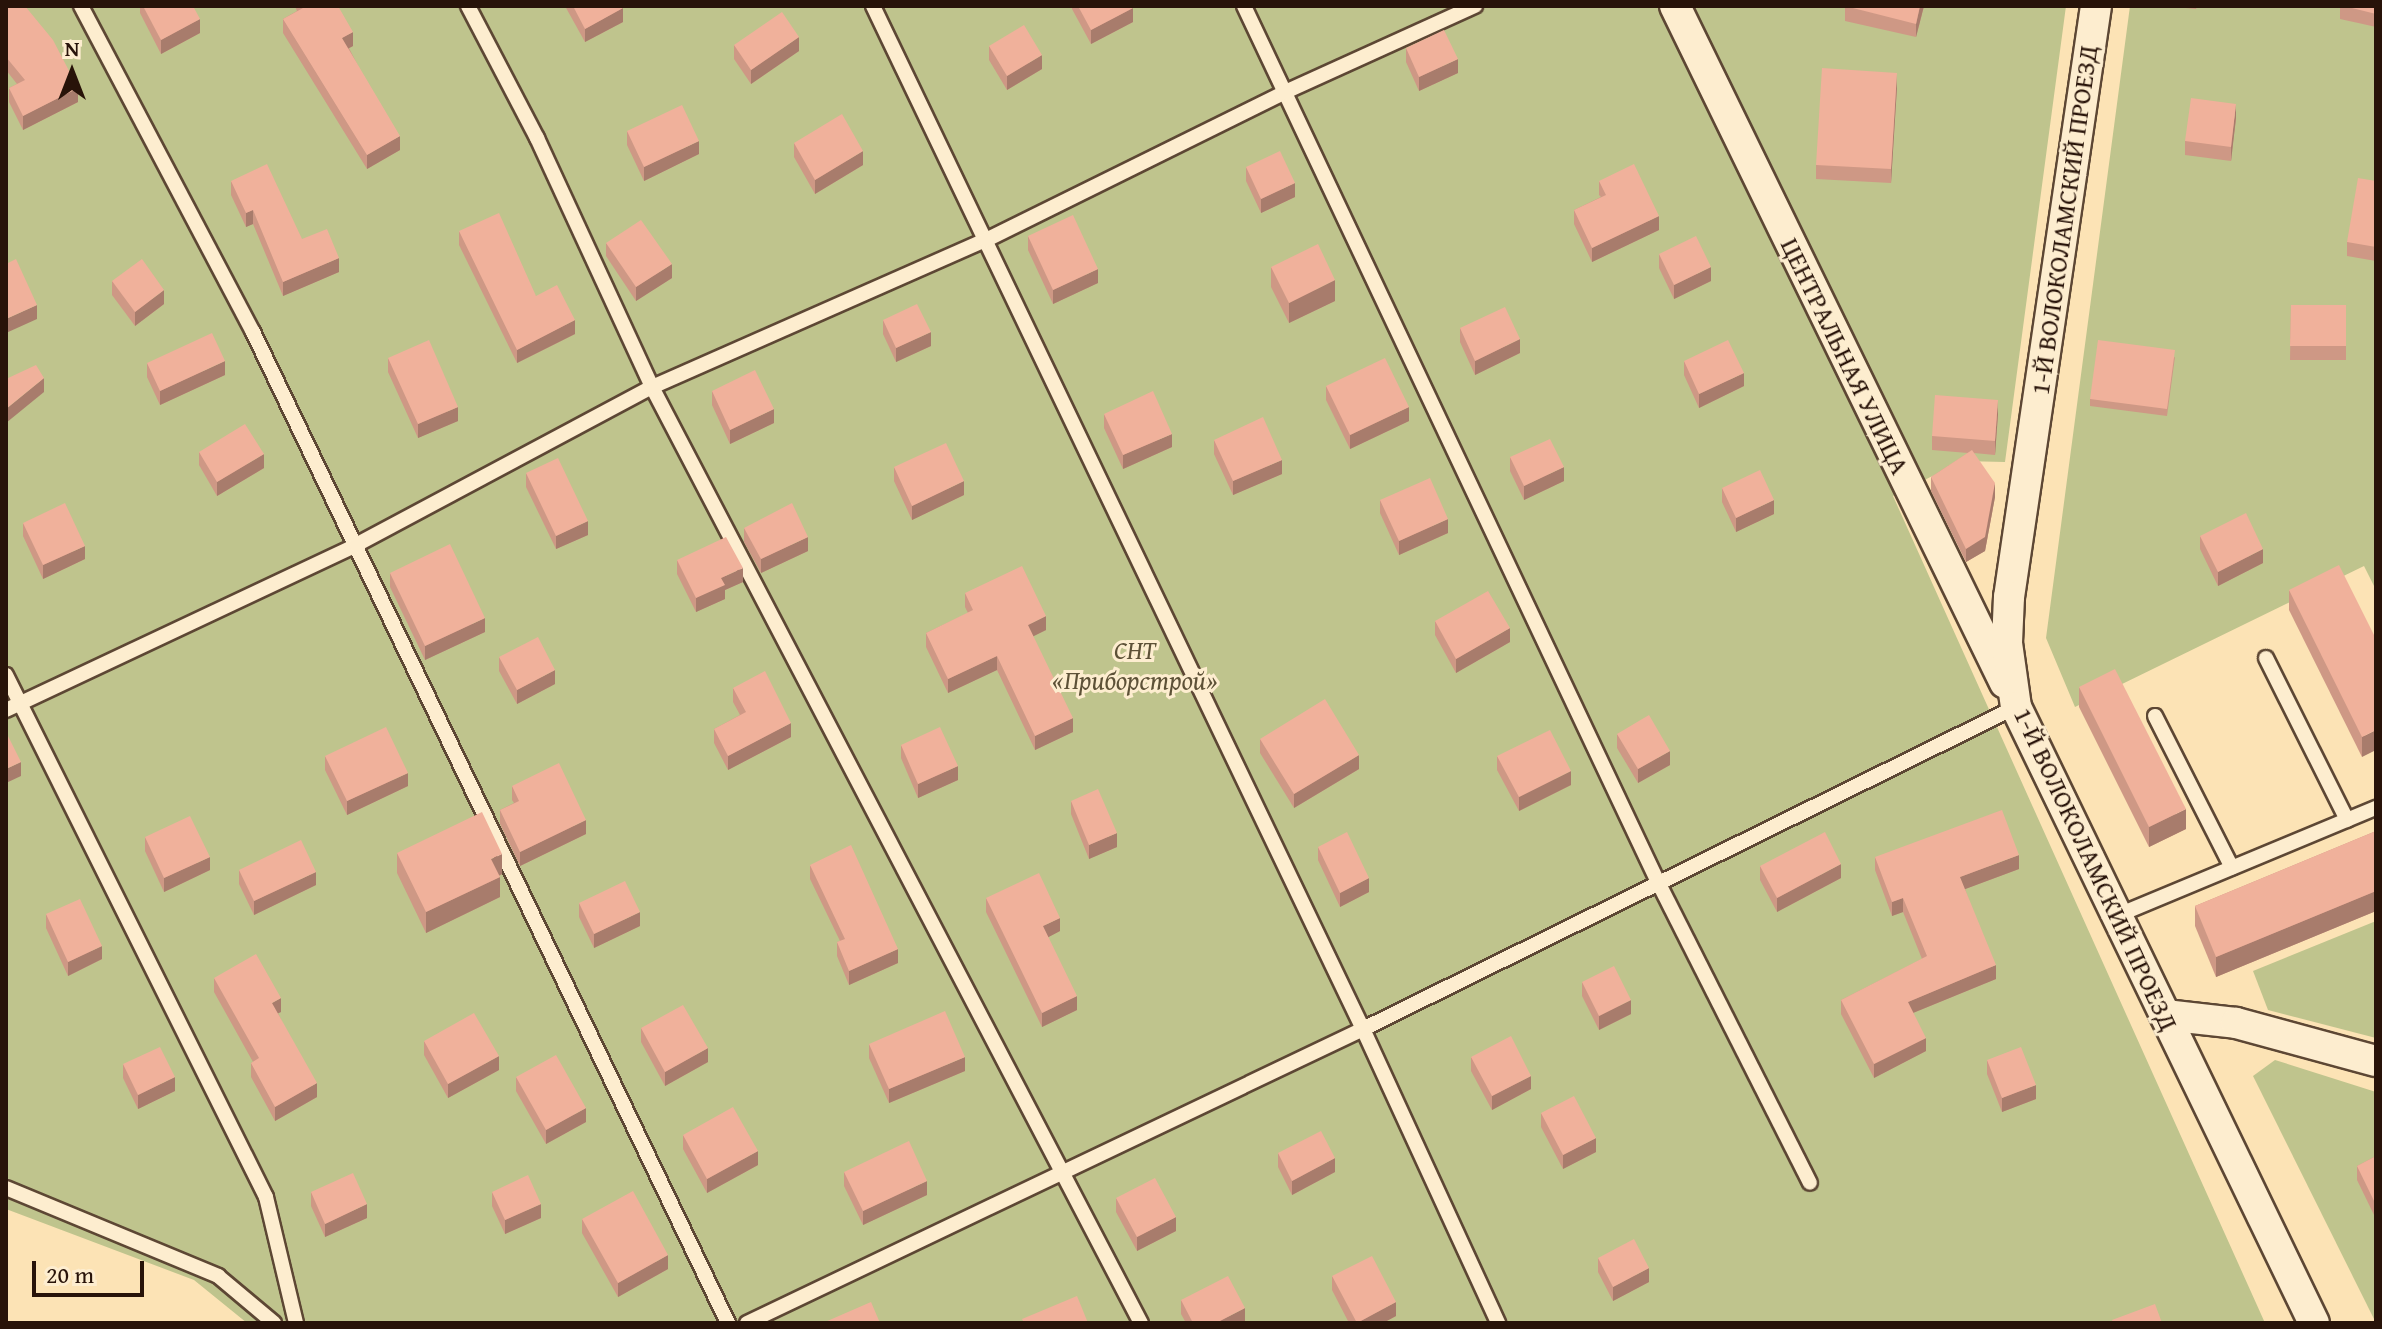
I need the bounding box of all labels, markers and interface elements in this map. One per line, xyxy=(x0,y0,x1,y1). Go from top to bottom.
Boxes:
north arrow xyxy=(32,32,112,112)
text: N xyxy=(65,32,79,64)
street label: 1-Й ВОЛОКОЛАМСКИЙ ПРОЕЗД xyxy=(2024,43,2104,397)
street label: ЦЕНТРАЛЬНАЯ УЛИЦА xyxy=(1774,233,1916,479)
park label: СНТ «Приборстрой» xyxy=(1052,634,1218,696)
street label: 1-Й ВОЛОКОЛАМСКИЙ ПРОЕЗД xyxy=(2007,703,2185,1035)
scale bar xyxy=(36,1245,148,1295)
text: 20 m xyxy=(46,1257,94,1292)

